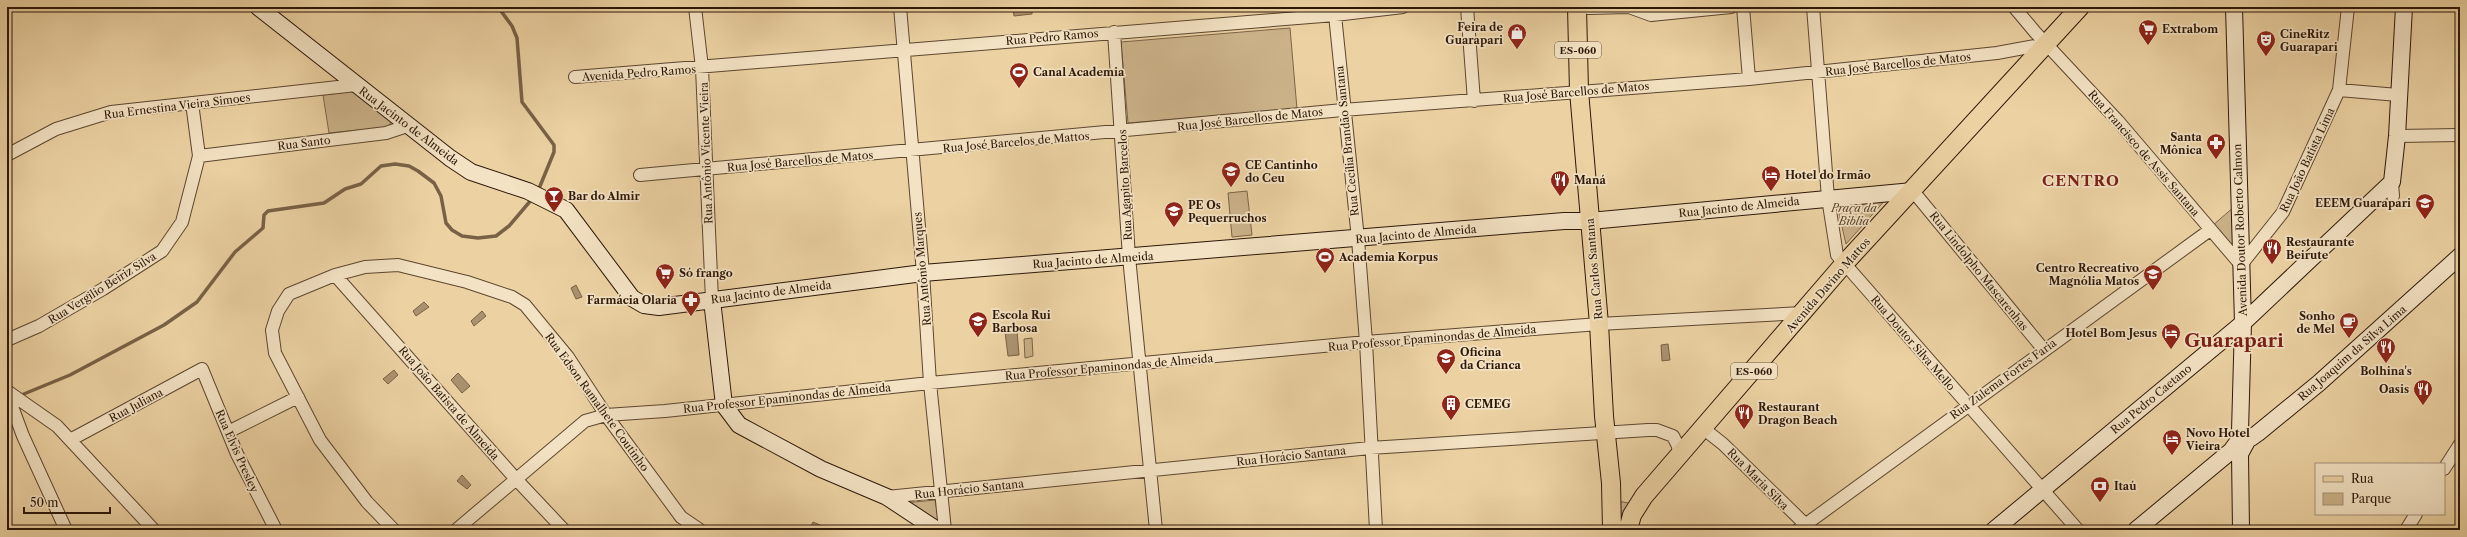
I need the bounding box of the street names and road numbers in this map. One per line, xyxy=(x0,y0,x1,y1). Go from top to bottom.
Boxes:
street label: Rua Pedro Ramos xyxy=(1005,26,1099,48)
road number: ES-060 xyxy=(1555,42,1601,58)
street label: Rua José Barcellos de Matos xyxy=(1824,49,1972,79)
street label: Avenida Pedro Ramos xyxy=(580,62,697,84)
street label: Rua Cecília Brandão Santana xyxy=(1332,65,1362,217)
street label: Rua José Barcellos de Matos xyxy=(1502,79,1650,105)
street label: Rua Antônio Vicente Vieira xyxy=(697,82,715,224)
street label: Rua Jacinto de Almeida xyxy=(356,84,462,168)
street label: Rua Francisco de Assis Santana xyxy=(2085,87,2203,219)
street label: Rua Ernestina Vieira Simoes xyxy=(103,90,251,122)
street label: Rua José Barcellos de Matos xyxy=(1176,104,1324,134)
street label: Rua João Batista Lima xyxy=(2277,105,2337,215)
street label: Rua José Barcelos de Mattos xyxy=(942,129,1090,155)
street label: Rua Agapito Barcelos xyxy=(1115,129,1135,241)
street label: Rua Santo xyxy=(277,133,332,153)
street label: Avenida Doutor Roberto Calmon xyxy=(2230,144,2250,317)
street label: Rua José Barcellos de Matos xyxy=(726,148,874,174)
street label: Rua Jacinto de Almeida xyxy=(1678,194,1800,220)
street label: Rua Lindolpho Mascarenhas xyxy=(1927,209,2031,334)
street label: Rua Antônio Marques xyxy=(910,211,934,327)
street label: Rua Carlos Santana xyxy=(1583,218,1605,320)
street label: Rua Jacinto de Almeida xyxy=(1355,222,1477,246)
street label: Avenida Davino Mattos xyxy=(1782,235,1873,336)
street label: Rua Vergilio Beiriz Silva xyxy=(46,249,159,327)
street label: Rua Jacinto de Almeida xyxy=(1032,249,1154,271)
street label: Rua Jacinto de Almeida xyxy=(710,278,832,306)
street label: Rua Doutor Silva Mello xyxy=(1868,293,1958,394)
street label: Rua Joaquim da Silva Lima xyxy=(2295,302,2409,404)
street label: Rua Professor Epaminondas de Almeida xyxy=(1327,322,1537,354)
street label: Rua Edson Ramalhete Coutinho xyxy=(542,330,652,474)
street label: Rua Zulema Fortes Faria xyxy=(1947,336,2059,422)
street label: Rua João Batista de Almeida xyxy=(396,343,502,463)
street label: Rua Professor Epaminondas de Almeida xyxy=(1004,351,1214,383)
street label: Rua Pedro Caetano xyxy=(2108,361,2194,437)
road number: ES-060 xyxy=(1731,363,1777,379)
street label: Rua Professor Epaminondas de Almeida xyxy=(682,380,892,416)
street label: Rua Juliana xyxy=(107,385,166,425)
street label: Rua Elvis Presley xyxy=(212,407,262,495)
street label: Rua Horácio Santana xyxy=(1236,443,1347,469)
street label: Rua Maria Silva xyxy=(1724,445,1792,513)
street label: Rua Horácio Santana xyxy=(914,476,1025,502)

